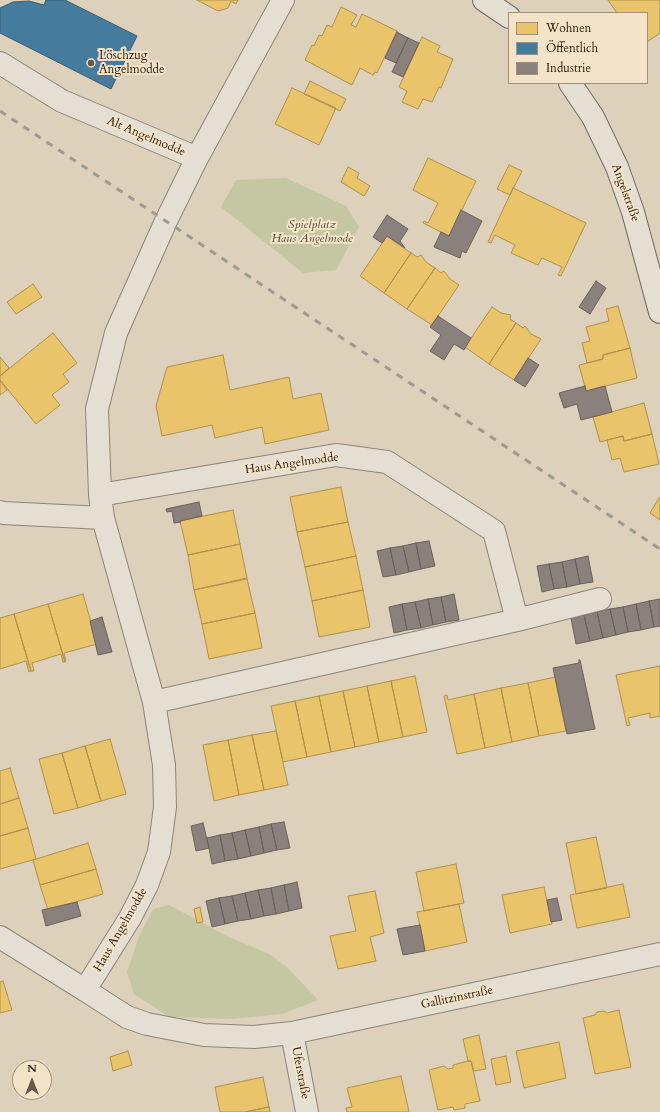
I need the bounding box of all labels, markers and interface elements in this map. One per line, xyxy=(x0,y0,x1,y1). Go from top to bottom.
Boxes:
legend xyxy=(508,12,648,84)
text: Wohnen xyxy=(546,20,591,36)
text: Öffentlich xyxy=(546,40,598,56)
place label: Löschzug Angelmodde xyxy=(99,49,164,77)
marker: Löschzug Angelmodde xyxy=(86,58,96,68)
text: Industrie xyxy=(546,60,591,76)
street label: Alt Angelmodde xyxy=(105,114,187,160)
street label: Angelstraße xyxy=(608,162,642,224)
park label: Spielplatz Haus Angelmode xyxy=(271,218,353,246)
street label: Haus Angelmodde xyxy=(244,450,340,478)
street label: Haus Angelmodde xyxy=(91,885,151,975)
street label: Gallitzinstraße xyxy=(420,983,494,1013)
street label: Uferstraße xyxy=(288,1045,312,1101)
north arrow xyxy=(12,1060,52,1100)
text: N xyxy=(27,1061,37,1076)

